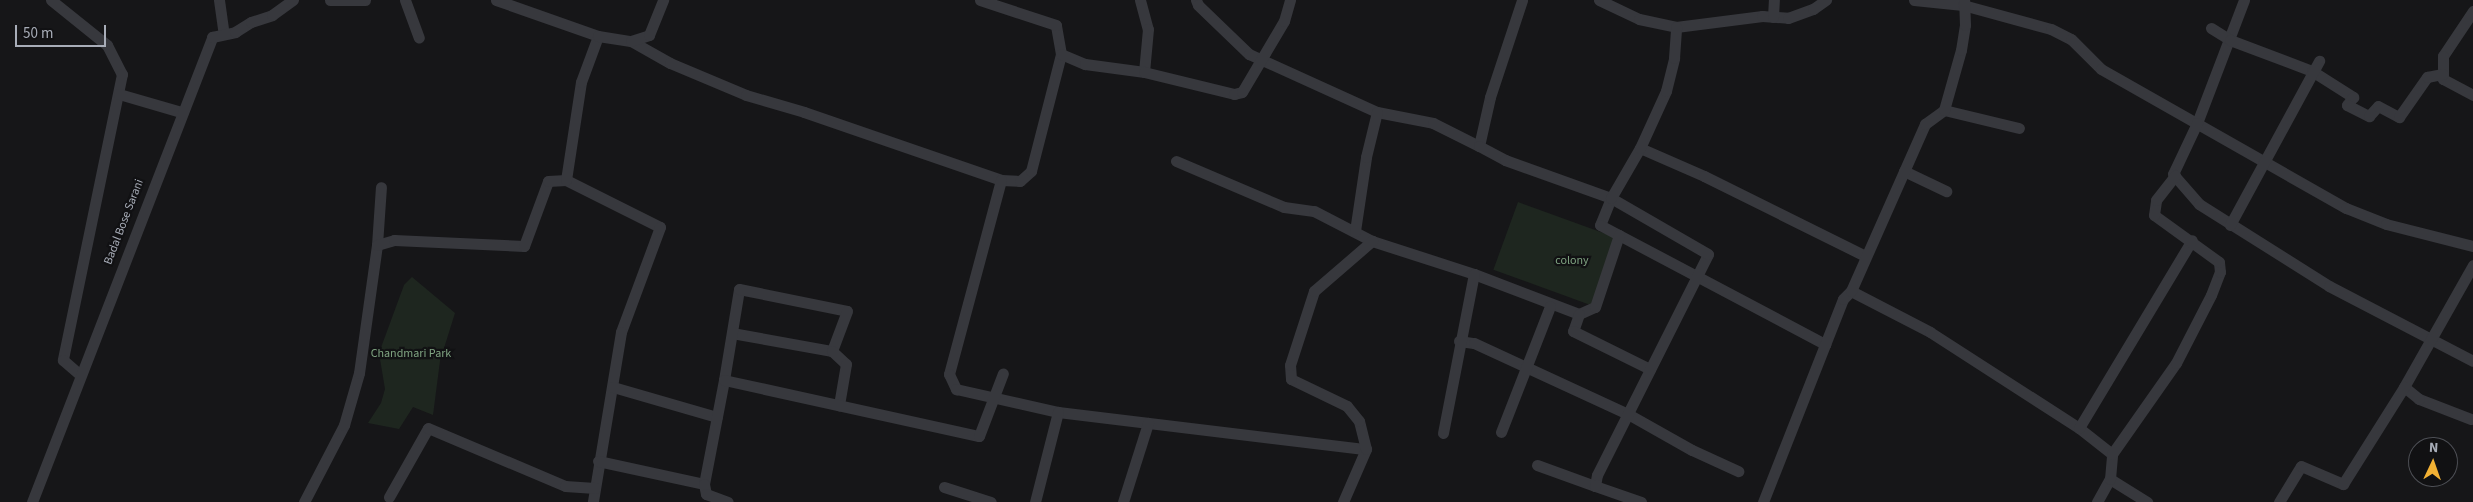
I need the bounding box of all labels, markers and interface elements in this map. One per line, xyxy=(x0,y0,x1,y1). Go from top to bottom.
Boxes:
scale bar xyxy=(18,15,109,47)
text: 50 m xyxy=(23,23,53,44)
street label: Badal Bose Sarani xyxy=(101,177,147,267)
park label: colony xyxy=(1555,254,1589,268)
park label: Chandmari Park xyxy=(371,347,451,361)
north arrow xyxy=(2408,437,2458,487)
text: N xyxy=(2429,438,2439,458)

